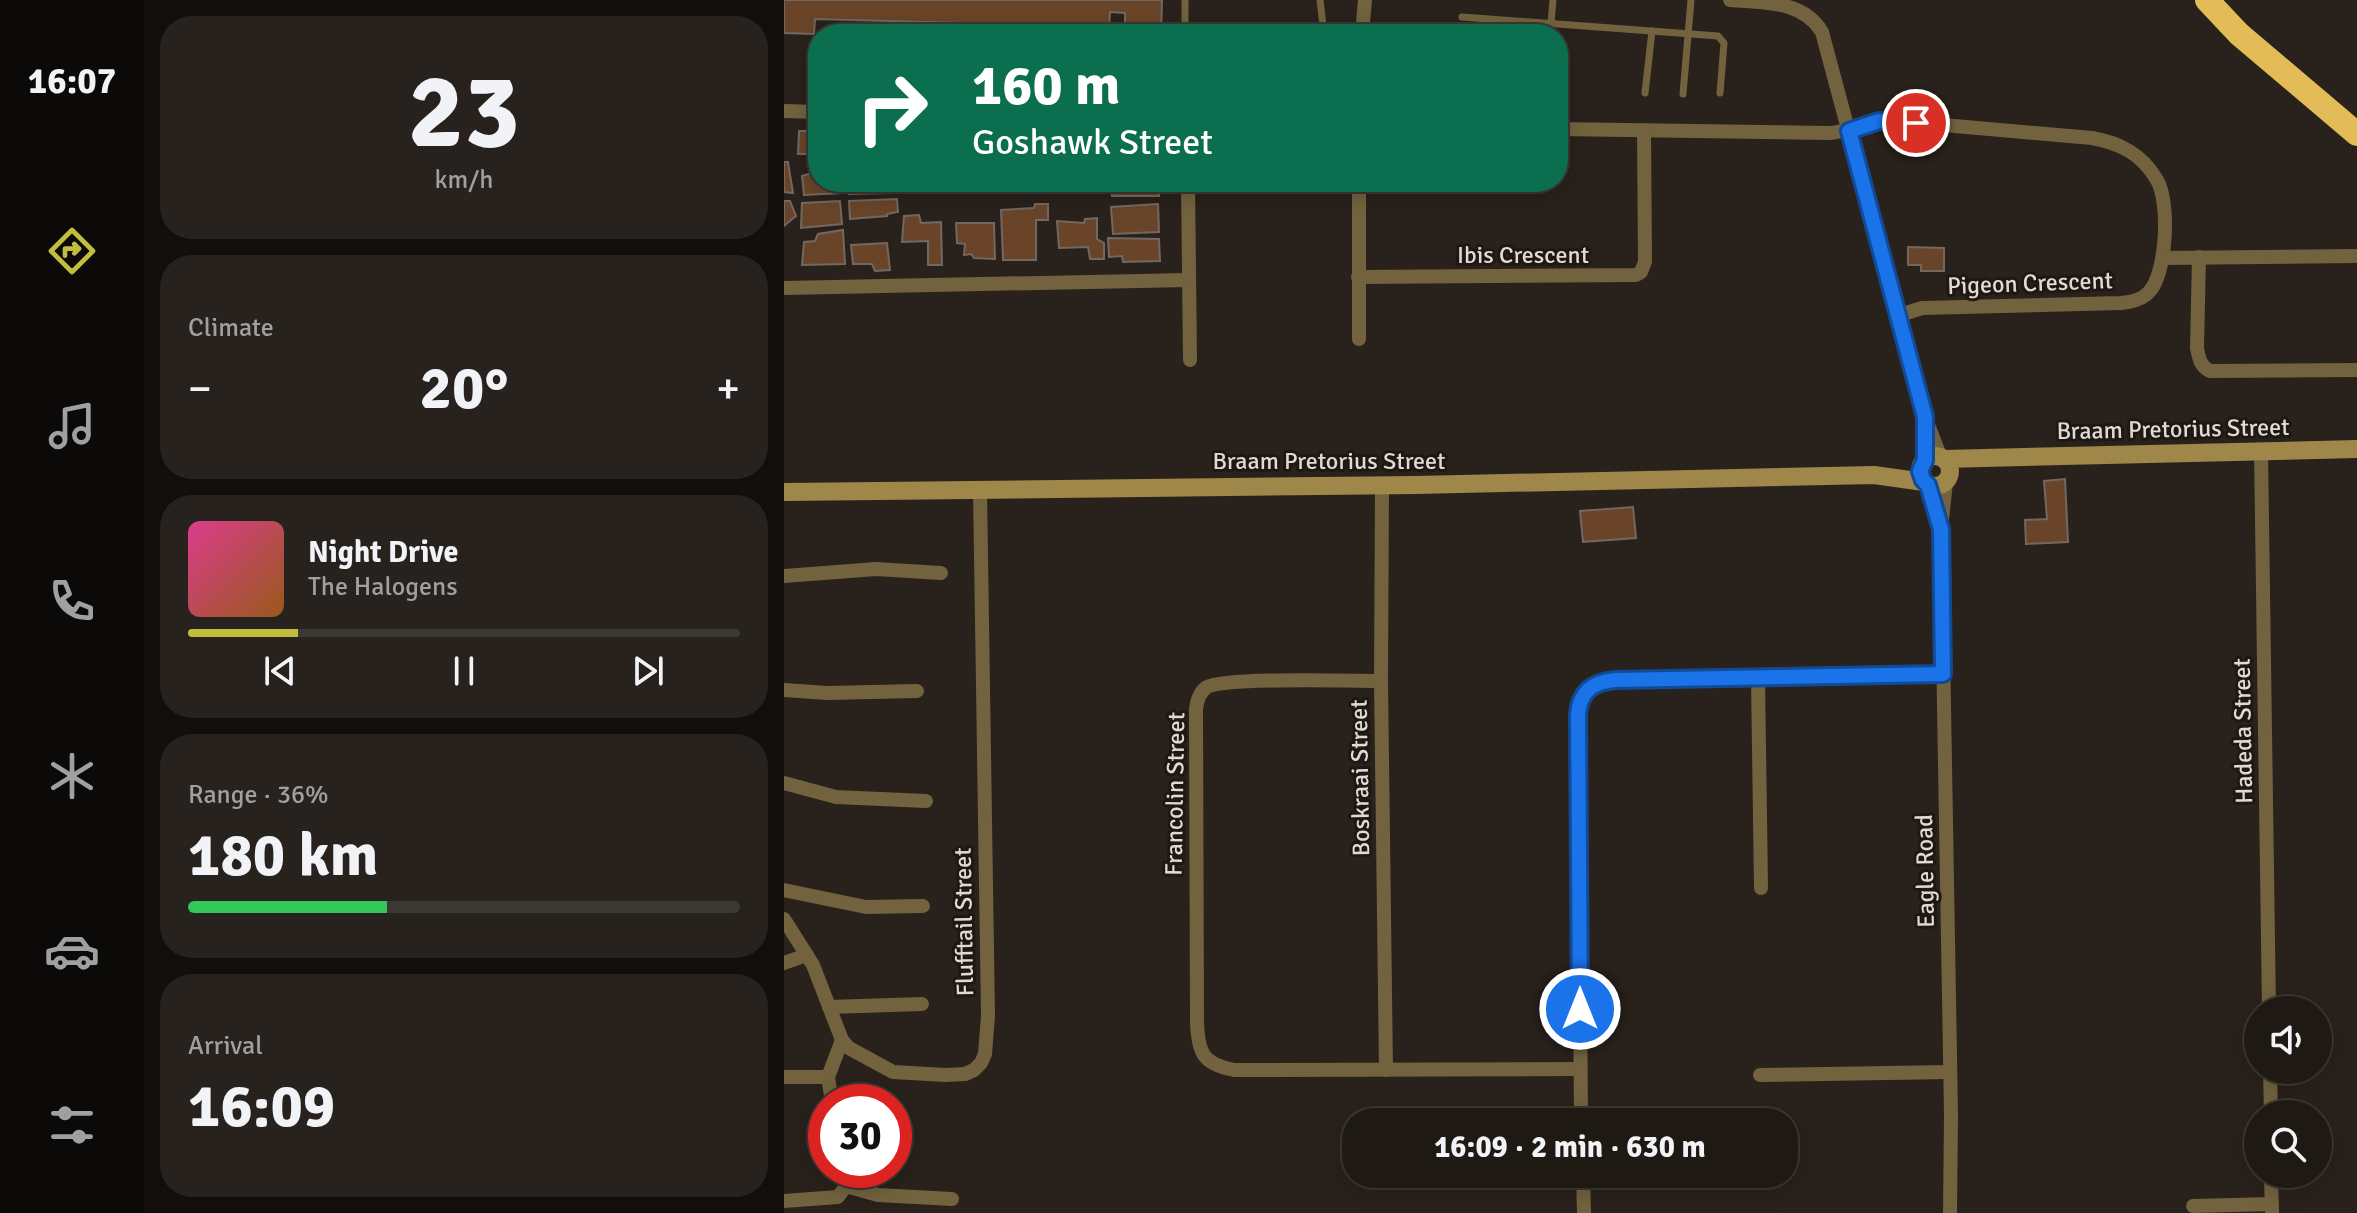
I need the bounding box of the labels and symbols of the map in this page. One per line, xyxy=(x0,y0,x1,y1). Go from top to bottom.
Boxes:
pin xyxy=(1882,89,1950,157)
street label: Ibis Crescent xyxy=(1457,240,1589,270)
street label: Pigeon Crescent xyxy=(1947,265,2113,301)
street label: Braam Pretorius Street xyxy=(2056,412,2290,446)
street label: Braam Pretorius Street xyxy=(1212,446,1446,476)
street label: Hadeda Street xyxy=(2227,658,2259,804)
street label: Boskraai Street xyxy=(1344,699,1376,857)
street label: Francolin Street xyxy=(1159,712,1191,876)
street label: Eagle Road xyxy=(1909,814,1941,928)
street label: Flufftail Street xyxy=(948,847,980,997)
position arrow xyxy=(1538,967,1622,1051)
speed limit sign: 30 xyxy=(808,1084,912,1188)

